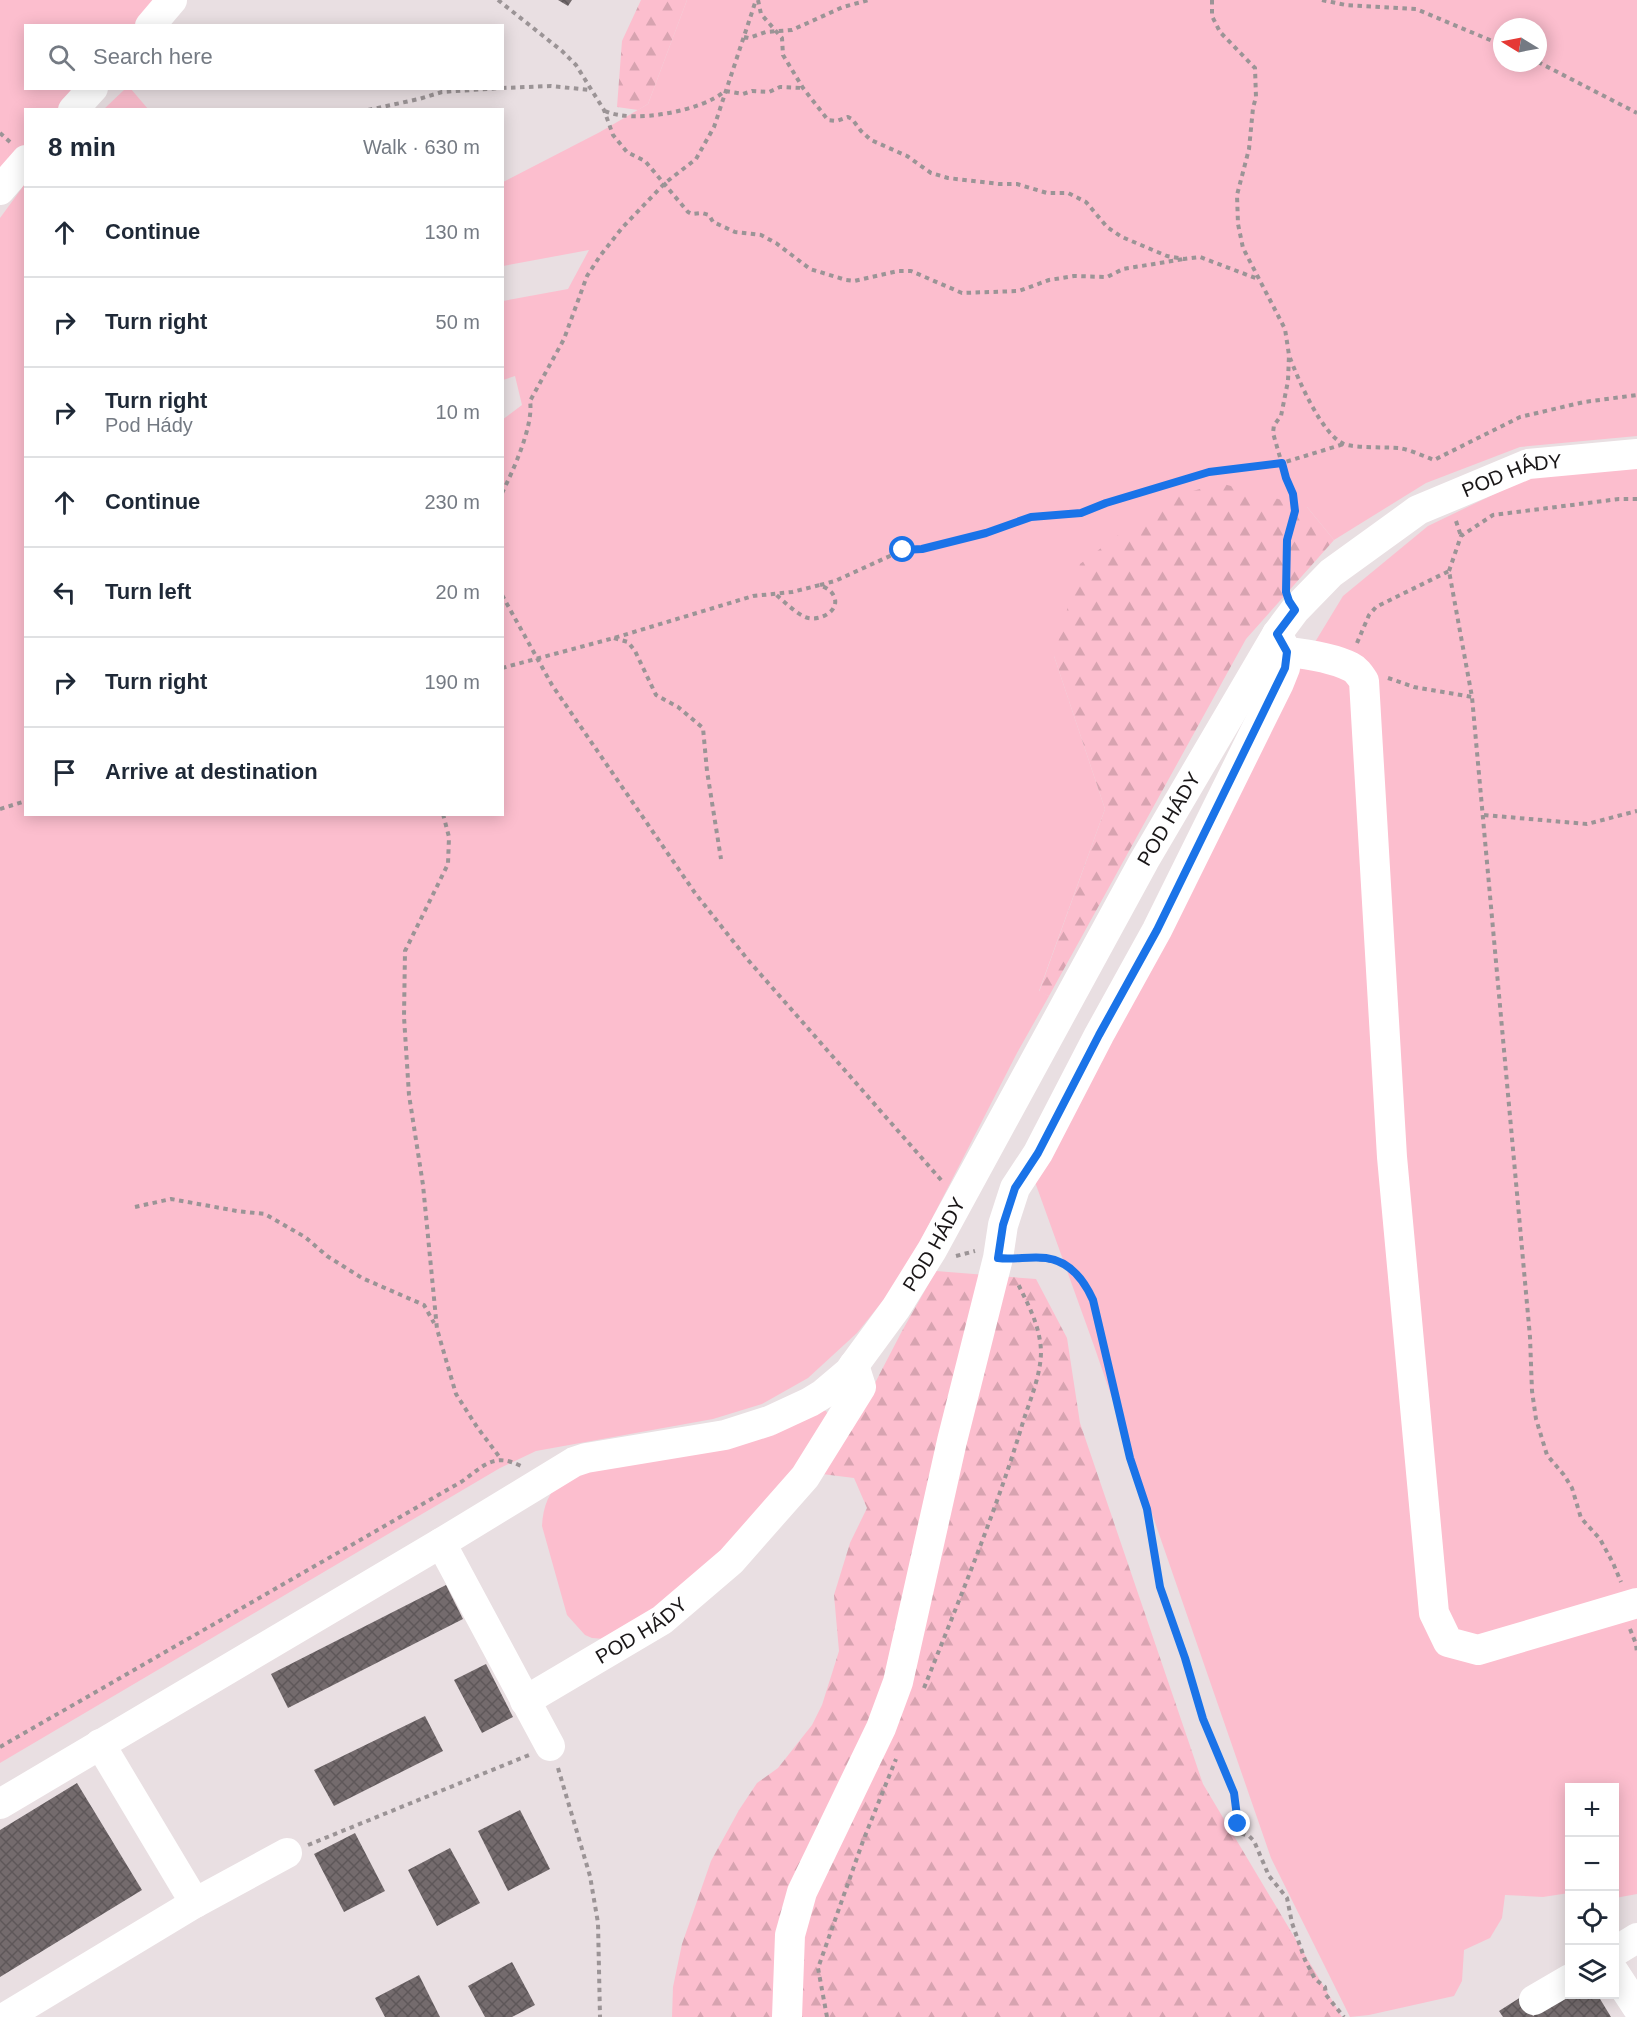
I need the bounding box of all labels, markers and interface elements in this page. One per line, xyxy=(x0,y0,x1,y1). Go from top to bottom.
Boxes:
north arrow xyxy=(1493,18,1547,72)
search box xyxy=(24,24,504,90)
icon: search xyxy=(45,41,78,74)
text: Search here xyxy=(93,44,213,69)
text: 8 min xyxy=(48,132,116,162)
text: Walk · 630 m xyxy=(363,136,480,158)
icon: ahead xyxy=(48,216,81,249)
text: Continue xyxy=(105,219,200,244)
text: 130 m xyxy=(424,221,480,243)
icon: right xyxy=(48,306,81,339)
text: Turn right xyxy=(105,309,207,334)
text: 50 m xyxy=(436,311,480,333)
text: Turn right xyxy=(105,388,207,413)
icon: right xyxy=(48,396,81,429)
text: 10 m xyxy=(436,401,480,423)
text: Pod Hády xyxy=(105,414,193,436)
street label: POD HÁDY xyxy=(1459,450,1563,501)
icon: ahead xyxy=(48,486,81,519)
text: Continue xyxy=(105,489,200,514)
text: 230 m xyxy=(424,491,480,513)
route start xyxy=(889,536,915,562)
icon: left xyxy=(48,576,81,609)
text: Turn left xyxy=(105,579,191,604)
text: 20 m xyxy=(436,581,480,603)
icon: right xyxy=(48,666,81,699)
text: Turn right xyxy=(105,669,207,694)
text: 190 m xyxy=(424,671,480,693)
icon: arrive xyxy=(48,756,81,789)
text: Arrive at destination xyxy=(105,759,318,784)
street label: POD HÁDY xyxy=(1133,768,1205,869)
street label: POD HÁDY xyxy=(898,1194,970,1295)
street label: POD HÁDY xyxy=(591,1593,691,1668)
map controls xyxy=(1565,1783,1619,1999)
button: + xyxy=(1565,1783,1619,1837)
route end xyxy=(1224,1810,1250,1836)
button: − xyxy=(1565,1837,1619,1891)
button: locate xyxy=(1565,1891,1619,1945)
button: layers xyxy=(1565,1945,1619,1999)

